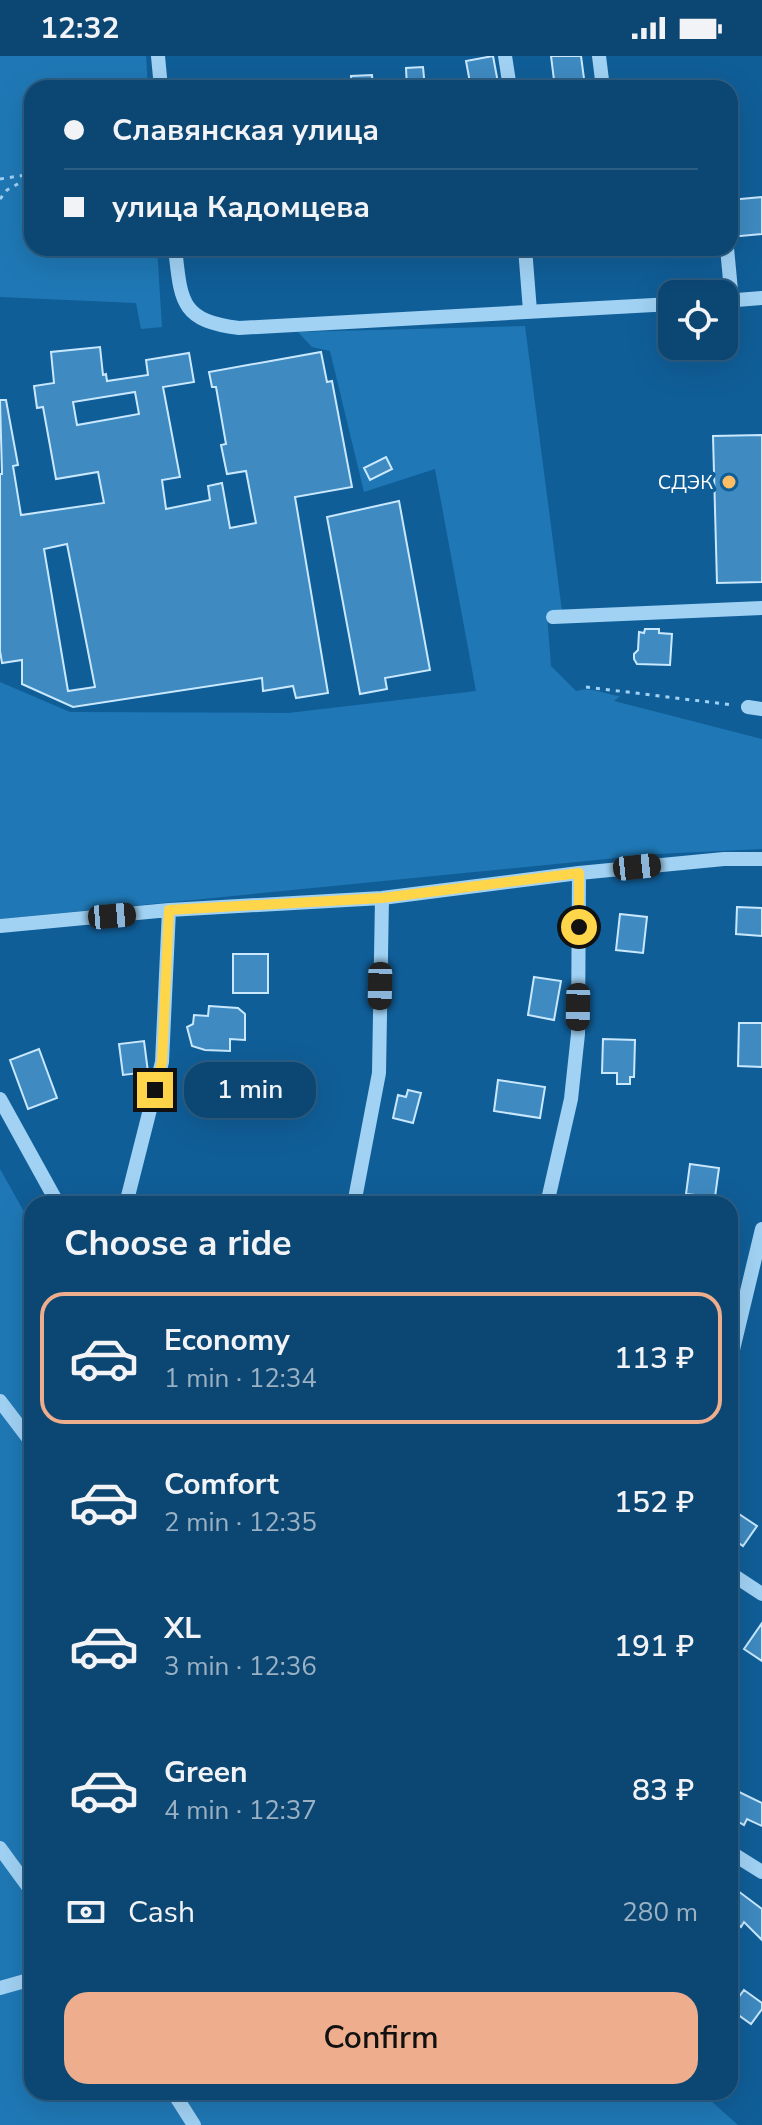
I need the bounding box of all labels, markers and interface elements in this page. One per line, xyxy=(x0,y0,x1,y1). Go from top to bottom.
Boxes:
text: 12:32 xyxy=(40,8,119,49)
text: Славянская улица xyxy=(112,110,379,151)
text: улица Кадомцева xyxy=(112,187,370,228)
map controls xyxy=(658,280,738,360)
button: locate xyxy=(658,280,738,360)
place label: СДЭК xyxy=(658,469,713,496)
marker: СДЭК xyxy=(720,473,738,491)
car xyxy=(612,853,662,881)
car xyxy=(87,902,137,930)
route start xyxy=(561,909,597,945)
car xyxy=(368,962,392,1010)
car xyxy=(566,983,590,1031)
callout: 1 min xyxy=(183,1062,315,1118)
route end xyxy=(137,1072,173,1108)
text: 1 min xyxy=(217,1072,283,1107)
text: Choose a ride xyxy=(64,1219,292,1268)
text: Economy xyxy=(164,1320,290,1361)
icon: car xyxy=(68,1322,140,1394)
text: 113 ₽ xyxy=(614,1338,694,1379)
text: 1 min · 12:34 xyxy=(164,1361,317,1396)
text: Comfort xyxy=(164,1464,279,1505)
icon: car xyxy=(68,1466,140,1538)
text: 152 ₽ xyxy=(614,1482,694,1523)
text: 2 min · 12:35 xyxy=(164,1505,317,1540)
text: XL xyxy=(164,1608,201,1649)
icon: car xyxy=(68,1610,140,1682)
text: 191 ₽ xyxy=(614,1626,694,1667)
text: 3 min · 12:36 xyxy=(164,1649,317,1684)
text: Green xyxy=(164,1752,248,1793)
icon: car xyxy=(68,1754,140,1826)
text: 83 ₽ xyxy=(632,1770,694,1811)
text: 4 min · 12:37 xyxy=(164,1793,317,1828)
icon: cash xyxy=(64,1890,108,1934)
text: Cash xyxy=(128,1892,195,1933)
text: 280 m xyxy=(622,1895,698,1930)
button: Confirm xyxy=(64,1992,698,2084)

